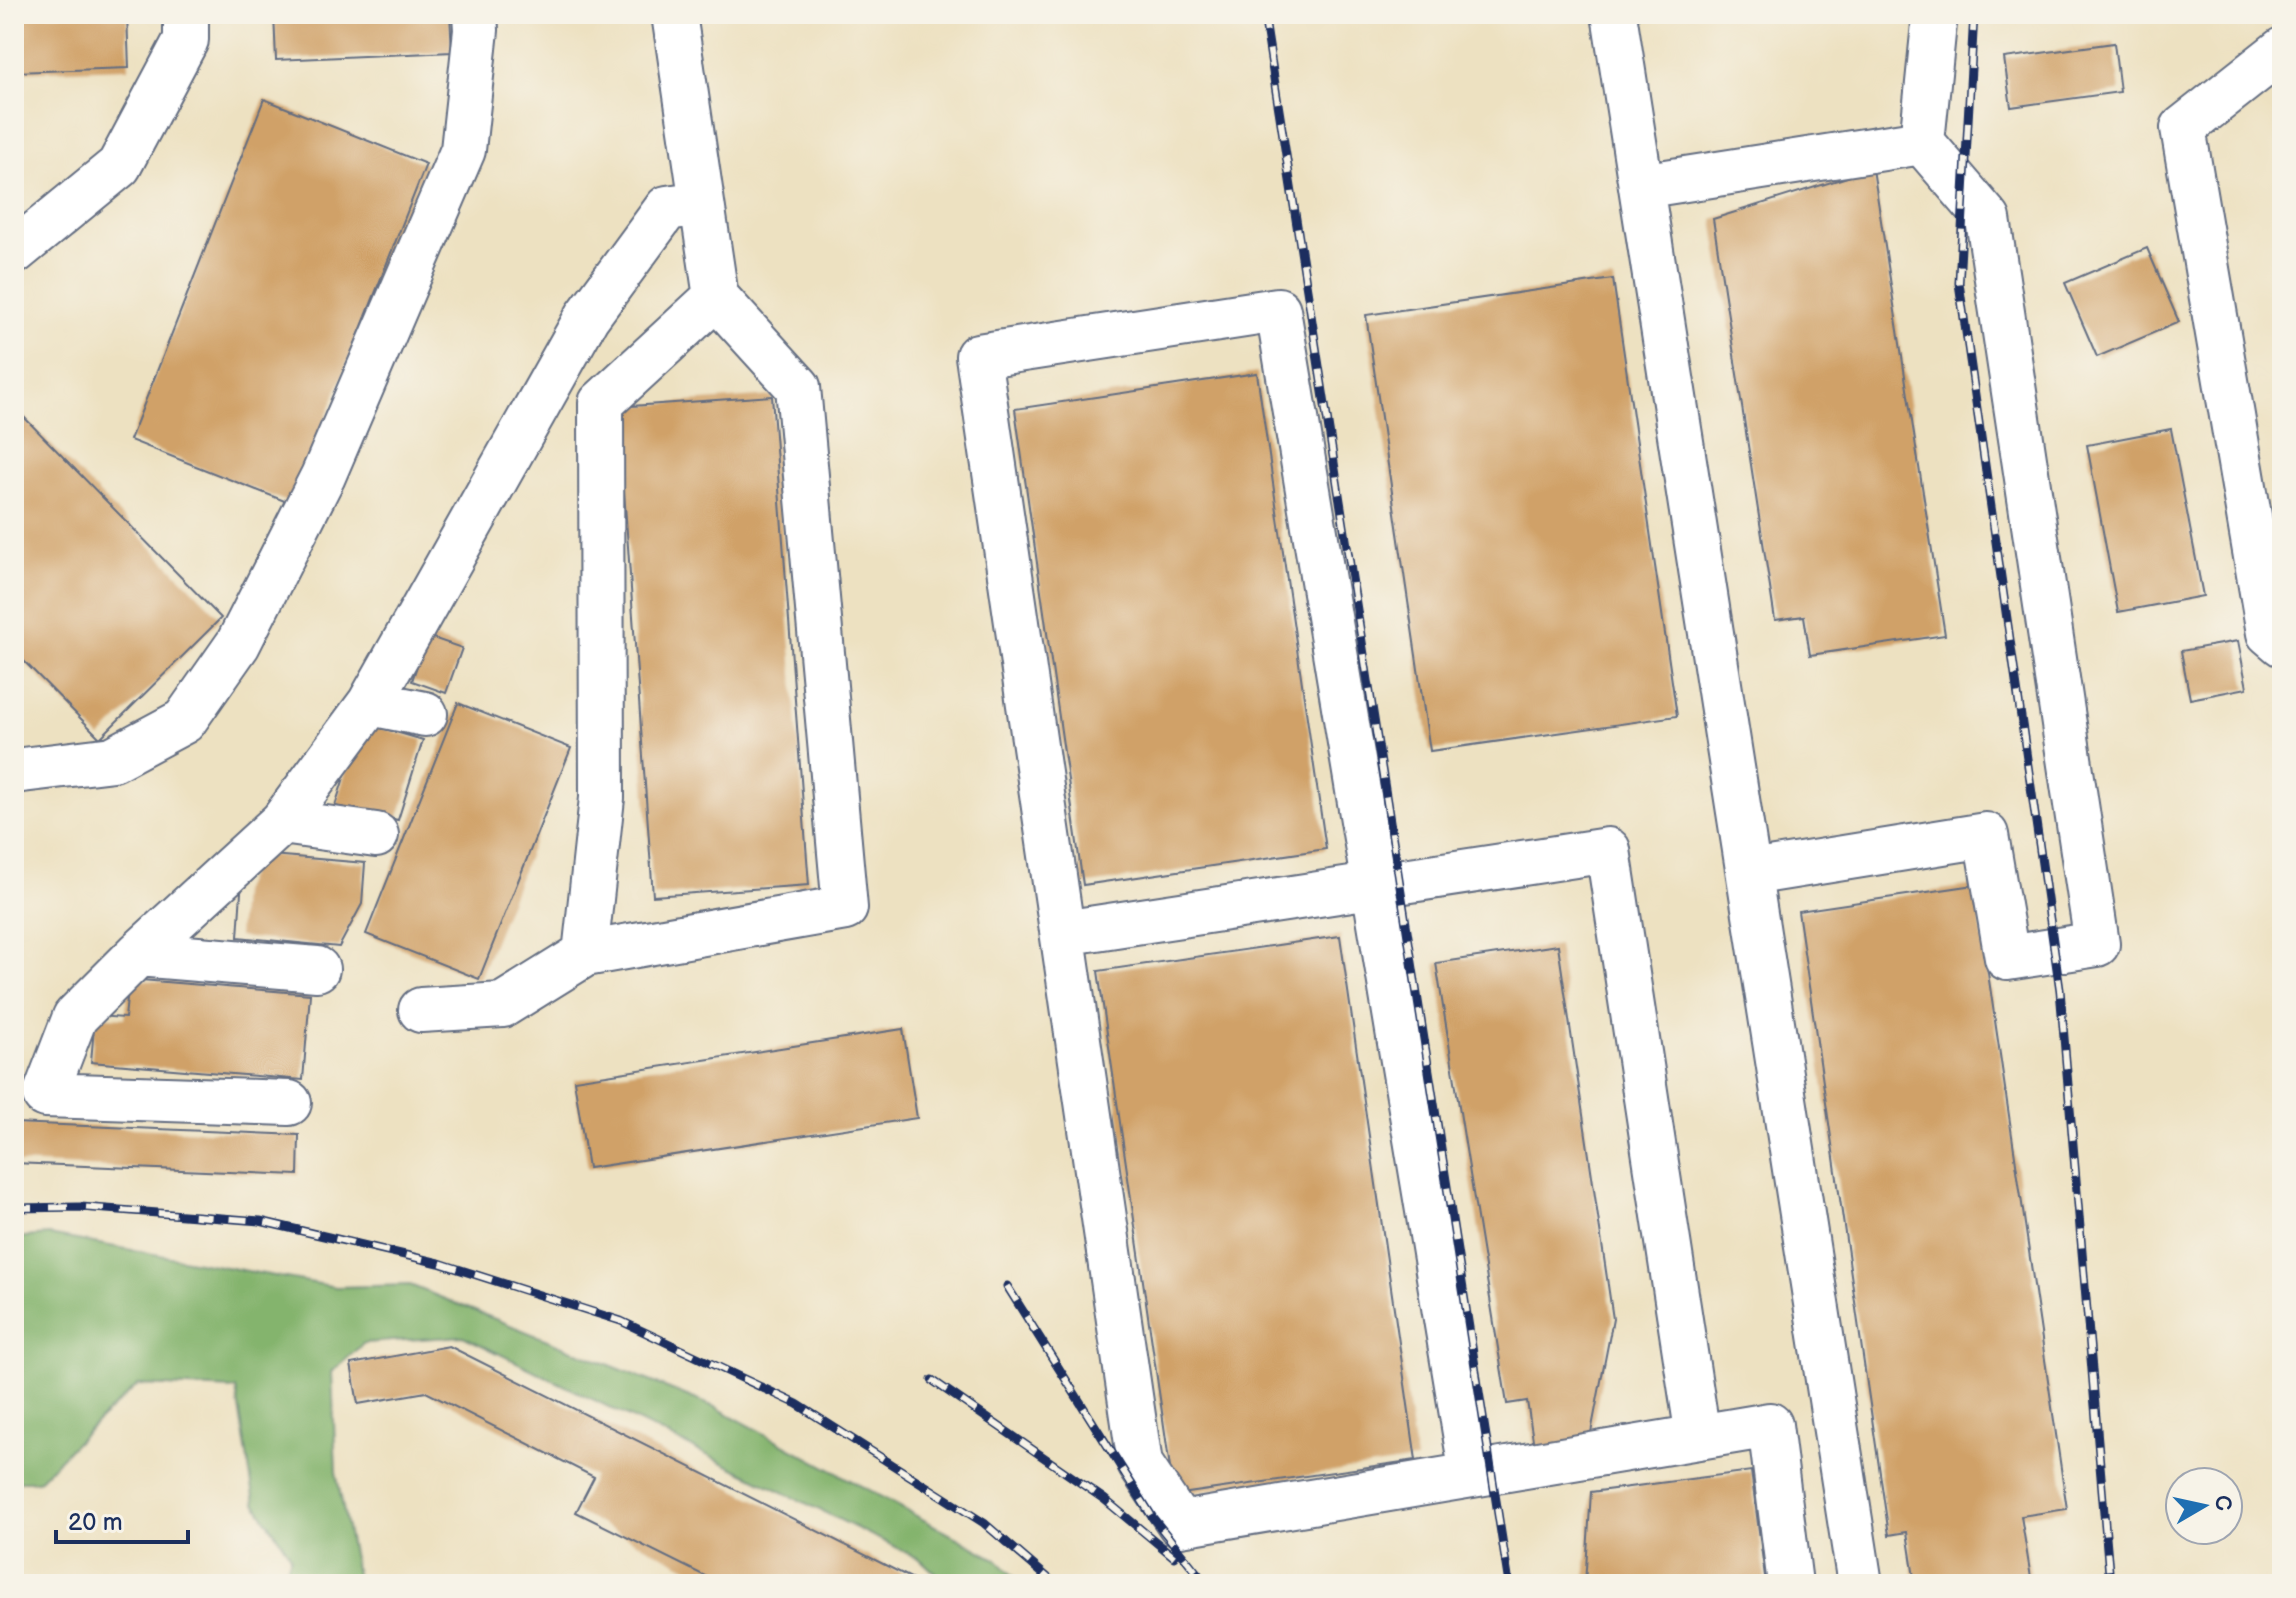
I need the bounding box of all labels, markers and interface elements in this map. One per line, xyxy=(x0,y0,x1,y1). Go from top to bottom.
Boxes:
north arrow xyxy=(2164,1466,2244,1546)
text: С xyxy=(2208,1493,2237,1513)
scale bar xyxy=(56,1494,188,1544)
text: 20 m xyxy=(68,1508,123,1537)

